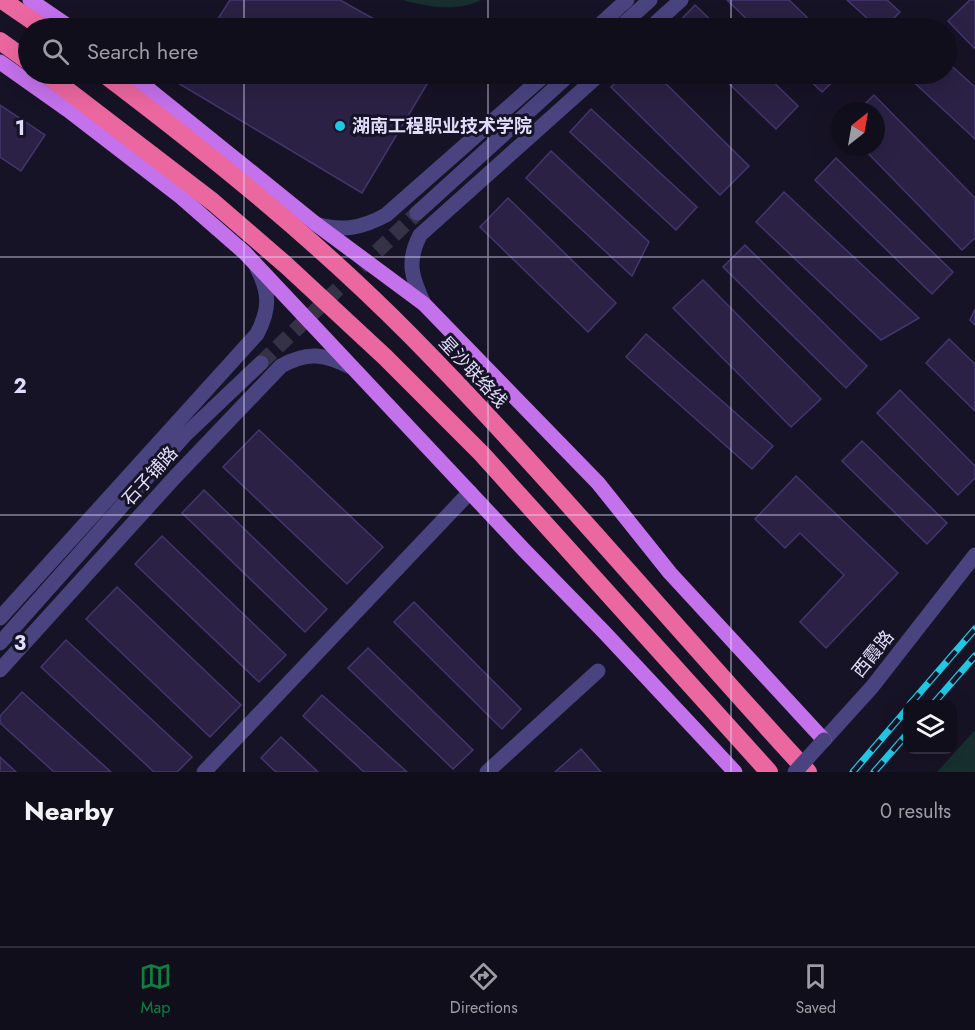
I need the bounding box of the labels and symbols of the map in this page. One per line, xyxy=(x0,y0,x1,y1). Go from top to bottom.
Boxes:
north arrow xyxy=(831,102,885,156)
place label: 湖南工程职业技术学院 xyxy=(352,113,532,139)
text: 1 xyxy=(15,114,25,143)
marker: 湖南工程职业技术学院 xyxy=(333,119,347,133)
street label: 星沙联络线 xyxy=(433,330,513,414)
text: 2 xyxy=(13,372,27,401)
street label: 石子铺路 xyxy=(116,441,184,511)
street label: 西霞路 xyxy=(846,625,900,683)
text: 3 xyxy=(14,629,26,658)

